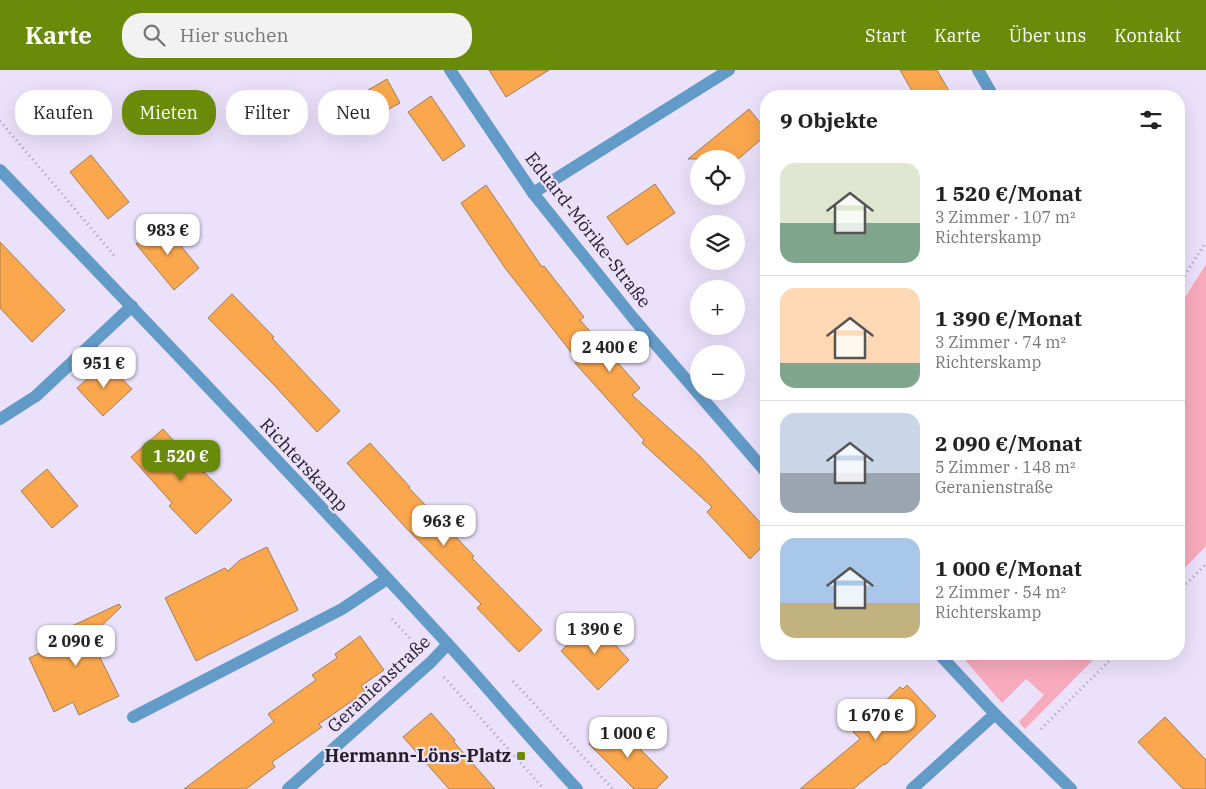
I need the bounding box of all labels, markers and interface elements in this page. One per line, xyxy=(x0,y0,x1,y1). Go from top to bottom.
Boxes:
search box xyxy=(122,13,472,58)
text: Karte xyxy=(25,19,92,51)
icon: search xyxy=(140,21,168,49)
text: Hier suchen xyxy=(180,23,289,47)
text: Start xyxy=(865,24,906,47)
text: Karte xyxy=(934,24,981,47)
text: Über uns xyxy=(1009,24,1086,47)
text: Kontakt xyxy=(1114,24,1181,47)
chip: Kaufen xyxy=(15,90,112,135)
chip: Mieten xyxy=(122,90,216,135)
chip: Filter xyxy=(226,90,308,135)
chip: Neu xyxy=(318,90,389,135)
text: 9 Objekte xyxy=(780,106,878,134)
icon: filters xyxy=(1137,106,1165,134)
street label: Eduard-Mörike-Straße xyxy=(520,147,656,312)
map controls xyxy=(690,150,745,400)
button: locate xyxy=(690,150,745,205)
text: 1 520 €/Monat xyxy=(935,179,1082,207)
icon: home xyxy=(820,183,880,243)
text: 3 Zimmer · 107 m² xyxy=(935,207,1076,227)
pin: 983 € xyxy=(133,214,203,256)
button: layers xyxy=(690,215,745,270)
text: 983 € xyxy=(147,220,189,240)
text: Richterskamp xyxy=(935,227,1041,247)
button: + xyxy=(690,280,745,335)
text: 1 390 €/Monat xyxy=(935,304,1082,332)
icon: home xyxy=(820,308,880,368)
pin: 2 400 € xyxy=(564,330,656,373)
text: 3 Zimmer · 74 m² xyxy=(935,332,1066,352)
text: 2 400 € xyxy=(582,337,638,357)
button: − xyxy=(690,345,745,400)
pin: 951 € xyxy=(69,346,139,389)
text: Richterskamp xyxy=(935,352,1041,372)
text: 951 € xyxy=(83,353,125,373)
street label: Richterskamp xyxy=(255,413,354,516)
text: 2 090 €/Monat xyxy=(935,429,1082,457)
icon: home xyxy=(820,433,880,493)
pin: 1 520 € xyxy=(135,440,227,482)
text: 1 520 € xyxy=(153,446,209,466)
text: 5 Zimmer · 148 m² xyxy=(935,457,1076,477)
text: Geranienstraße xyxy=(935,477,1053,497)
pin: 963 € xyxy=(409,504,479,547)
text: 963 € xyxy=(423,511,465,531)
text: 1 000 €/Monat xyxy=(935,554,1082,582)
icon: home xyxy=(820,558,880,618)
text: 2 Zimmer · 54 m² xyxy=(935,582,1066,602)
text: Richterskamp xyxy=(935,602,1041,622)
pin: 1 390 € xyxy=(549,612,641,655)
text: 1 390 € xyxy=(567,619,623,639)
pin: 2 090 € xyxy=(30,624,122,667)
street label: Geranienstraße xyxy=(322,630,435,737)
text: 2 090 € xyxy=(48,631,104,651)
pin: 1 670 € xyxy=(830,698,922,741)
text: 1 670 € xyxy=(848,705,904,725)
pin: 1 000 € xyxy=(582,716,674,759)
text: 1 000 € xyxy=(600,723,656,743)
place label: Hermann-Löns-Platz xyxy=(325,744,511,767)
marker: Hermann-Löns-Platz xyxy=(515,750,527,762)

